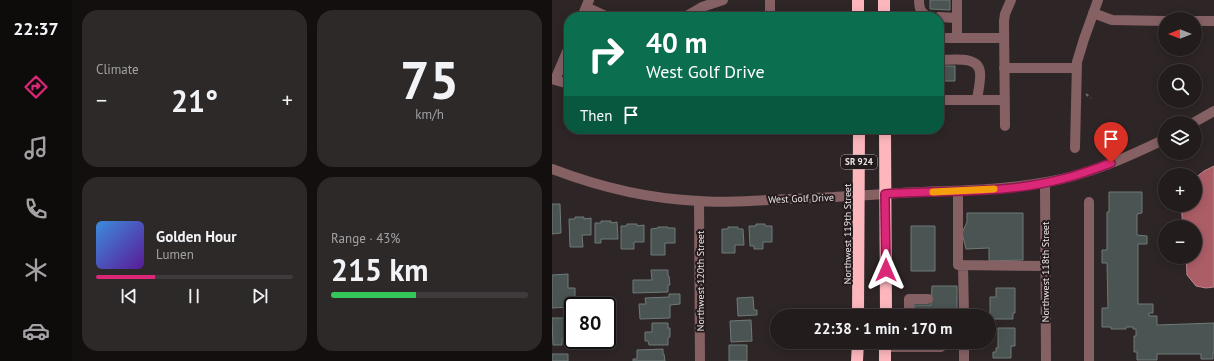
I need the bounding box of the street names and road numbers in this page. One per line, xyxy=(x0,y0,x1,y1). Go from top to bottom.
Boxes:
road number: SR 924 xyxy=(841,155,877,169)
street label: Northwest 119th Street xyxy=(841,183,854,284)
street label: West Golf Drive xyxy=(768,191,834,206)
street label: Northwest 118th Street xyxy=(1039,221,1052,322)
street label: Northwest 120th Street xyxy=(694,230,707,331)

